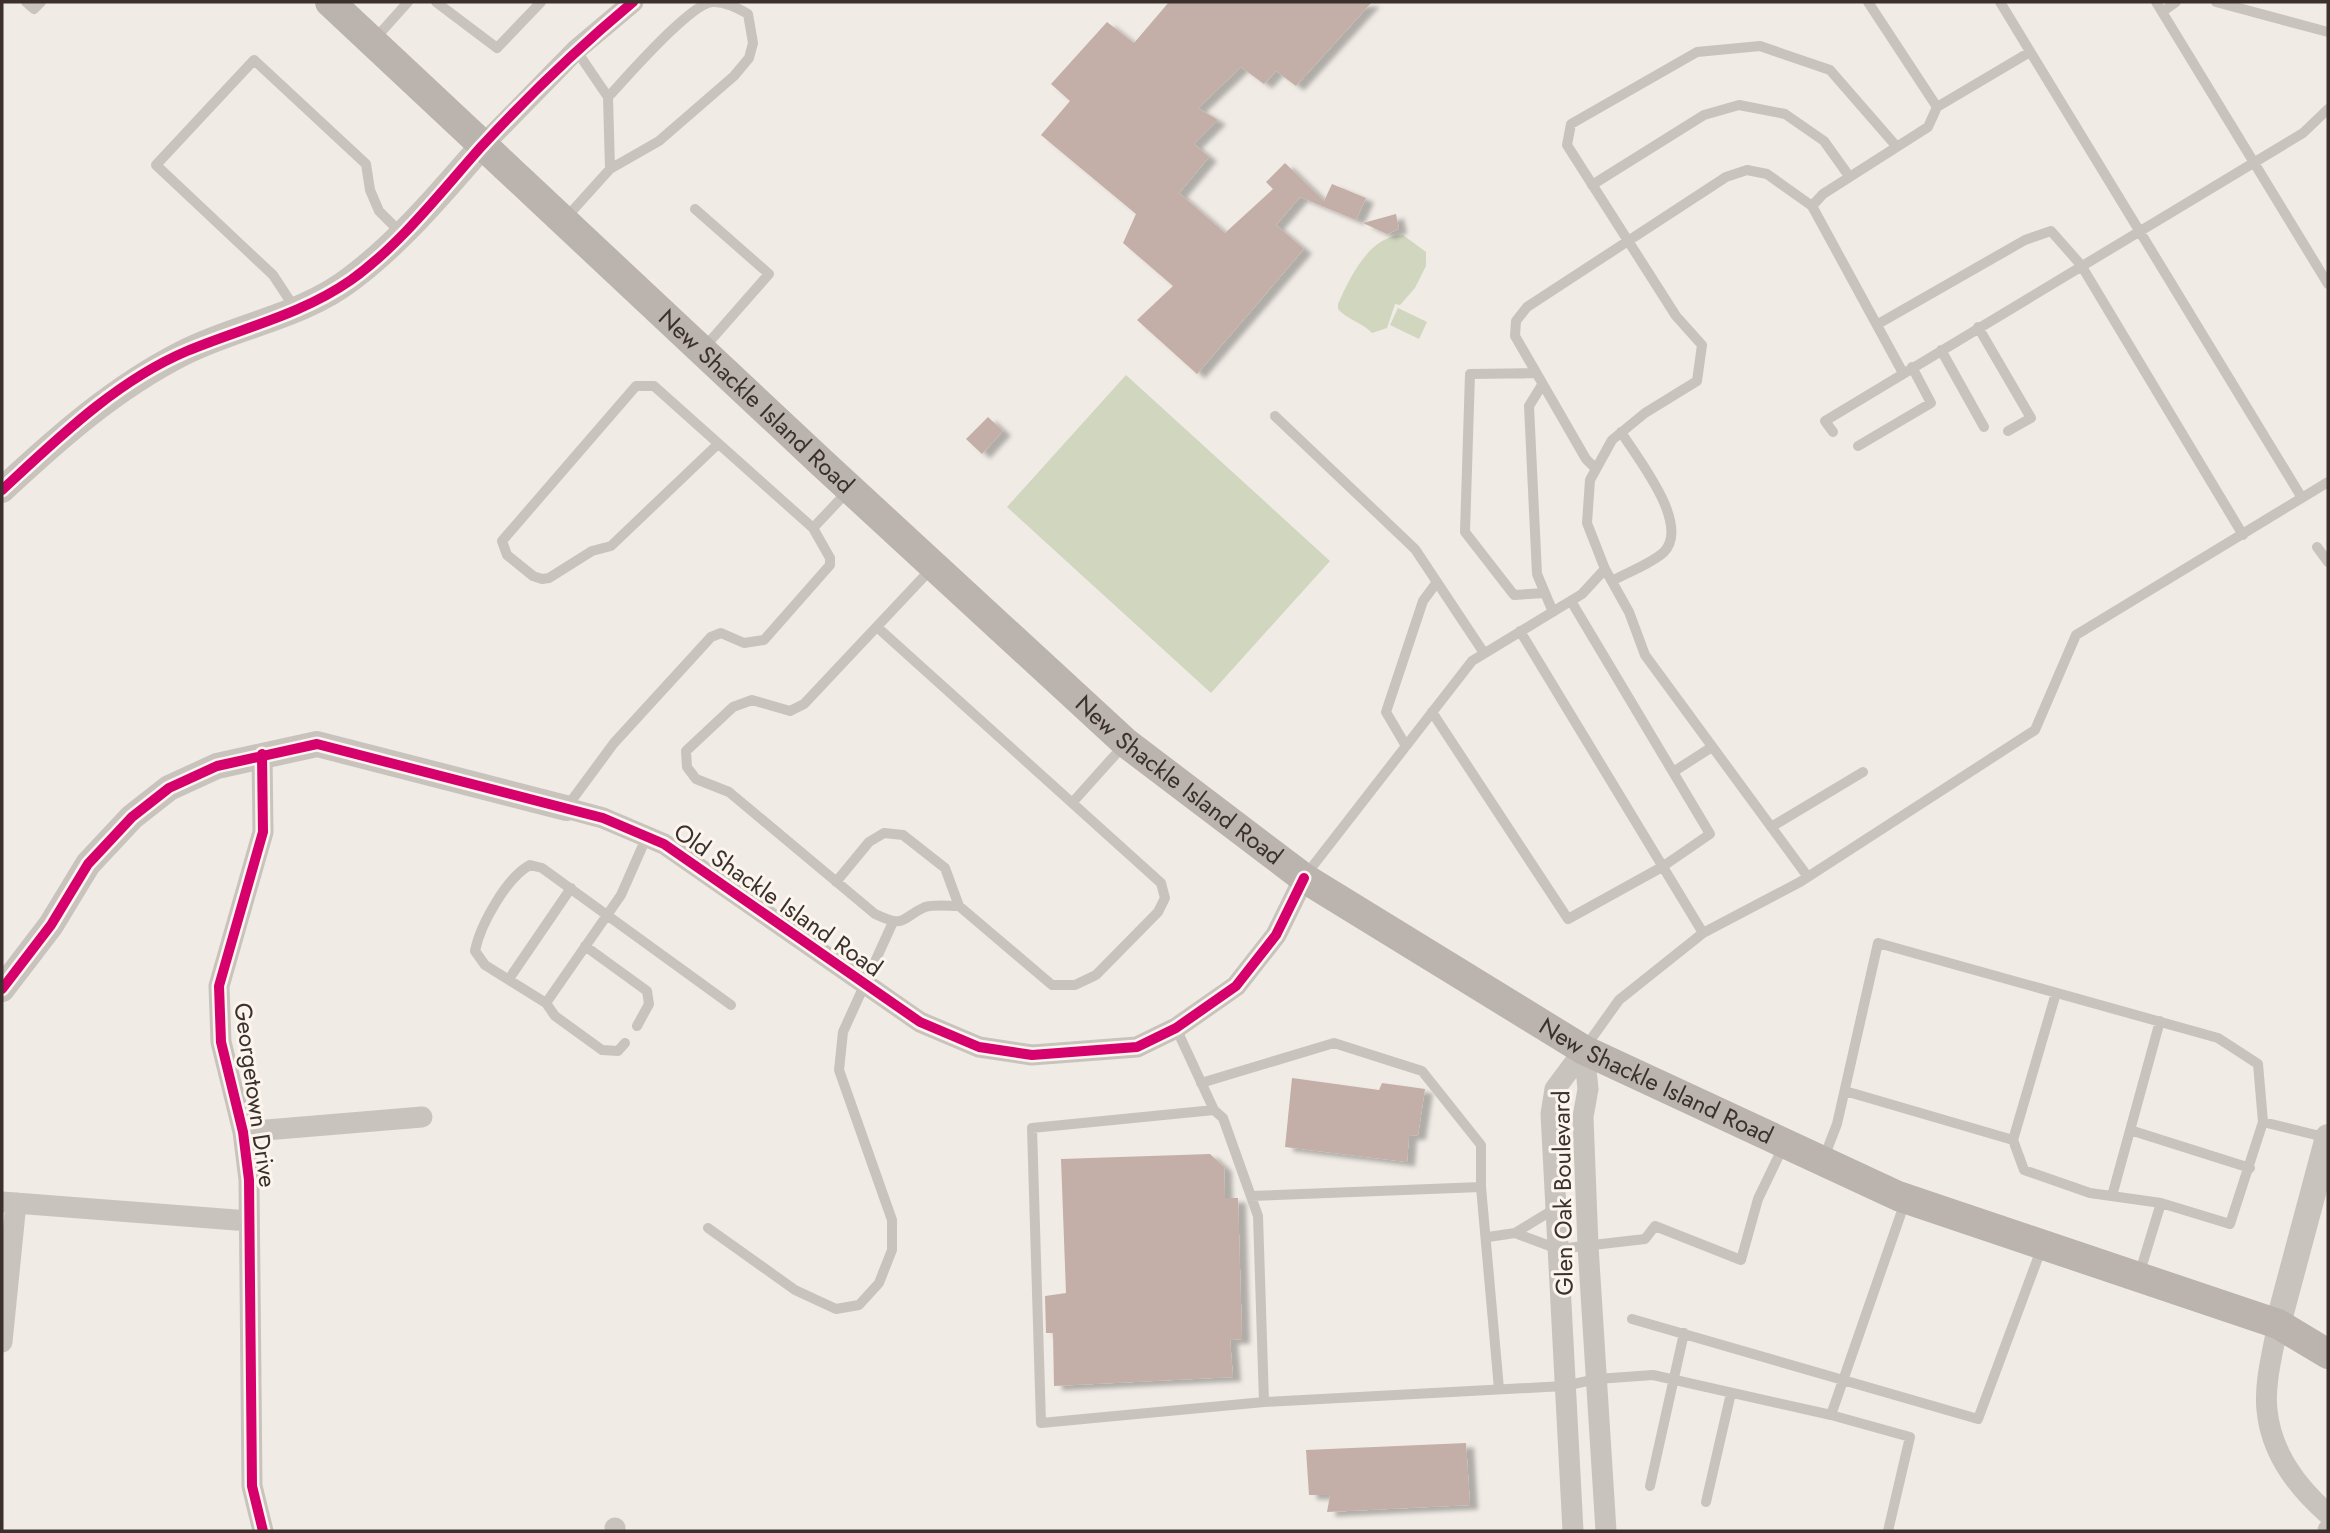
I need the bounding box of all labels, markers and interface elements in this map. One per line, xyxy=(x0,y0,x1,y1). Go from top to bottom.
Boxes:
street label: New Shackle Island Road xyxy=(651,300,862,501)
street label: New Shackle Island Road xyxy=(1068,687,1290,873)
street label: Old Shackle Island Road xyxy=(667,814,890,985)
street label: Georgetown Drive xyxy=(225,1000,286,1189)
street label: New Shackle Island Road xyxy=(1533,1009,1779,1153)
street label: Glen Oak Boulevard xyxy=(1543,1090,1582,1296)

